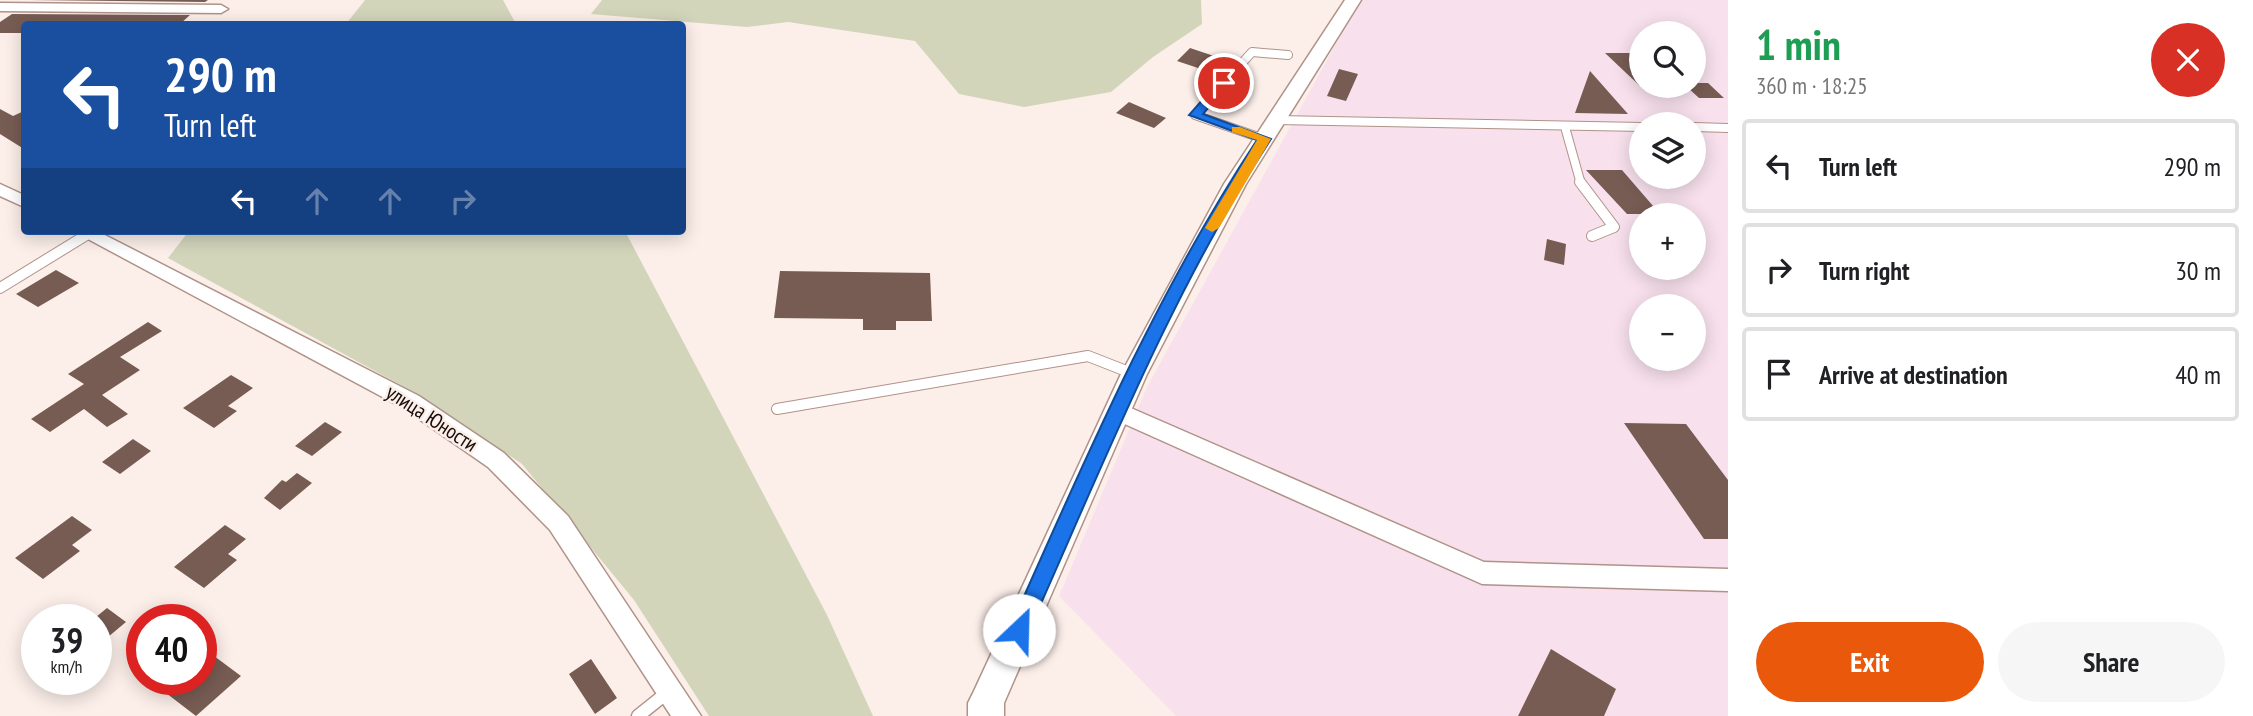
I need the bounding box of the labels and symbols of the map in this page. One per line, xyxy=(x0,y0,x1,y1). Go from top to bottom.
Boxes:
pin xyxy=(1194,53,1254,113)
street label: улица Юности xyxy=(381,378,483,458)
position arrow xyxy=(982,593,1056,667)
speed limit sign: 40 xyxy=(126,604,217,695)

